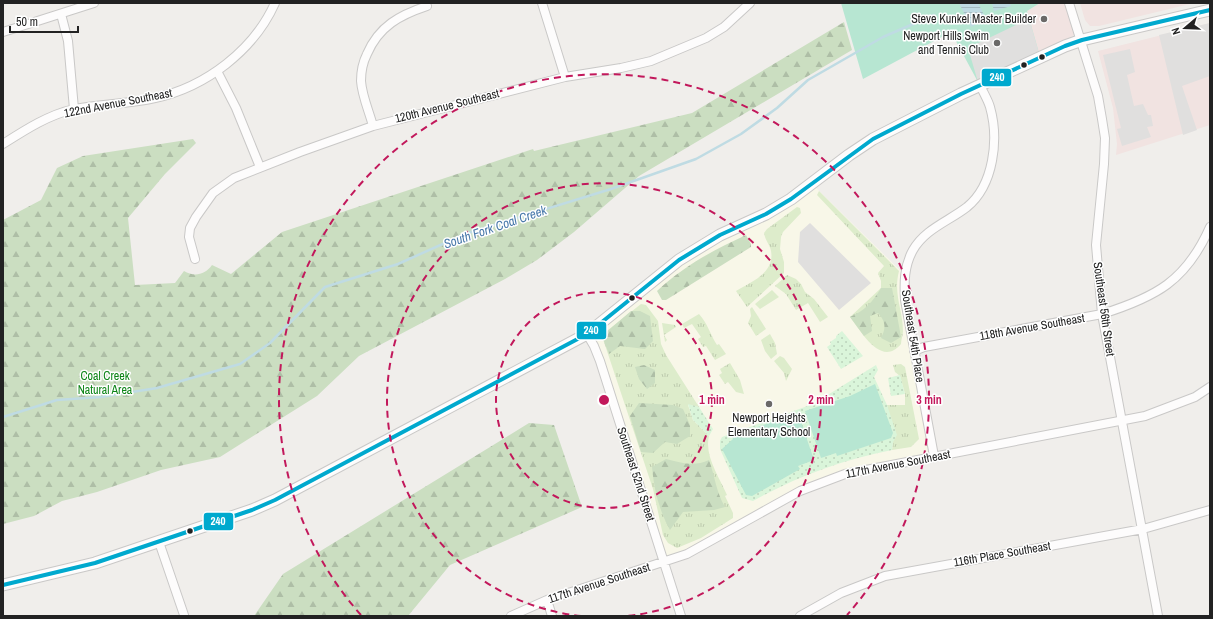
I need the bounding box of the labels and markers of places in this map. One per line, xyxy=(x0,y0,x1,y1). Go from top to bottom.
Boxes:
place label: Steve Kunkel Master Builder xyxy=(911,11,1037,27)
marker: Steve Kunkel Master Builder xyxy=(1039,14,1049,24)
place label: Newport Hills Swim and Tennis Club xyxy=(903,28,989,58)
marker: Newport Hills Swim and Tennis Club xyxy=(992,38,1002,48)
unlabelled marker xyxy=(1037,52,1047,62)
unlabelled marker xyxy=(1019,60,1029,70)
unlabelled marker xyxy=(627,293,637,303)
centre of rings xyxy=(597,393,611,407)
marker: Newport Heights Elementary School xyxy=(764,399,774,409)
place label: Newport Heights Elementary School xyxy=(728,410,810,440)
unlabelled marker xyxy=(185,526,195,536)

